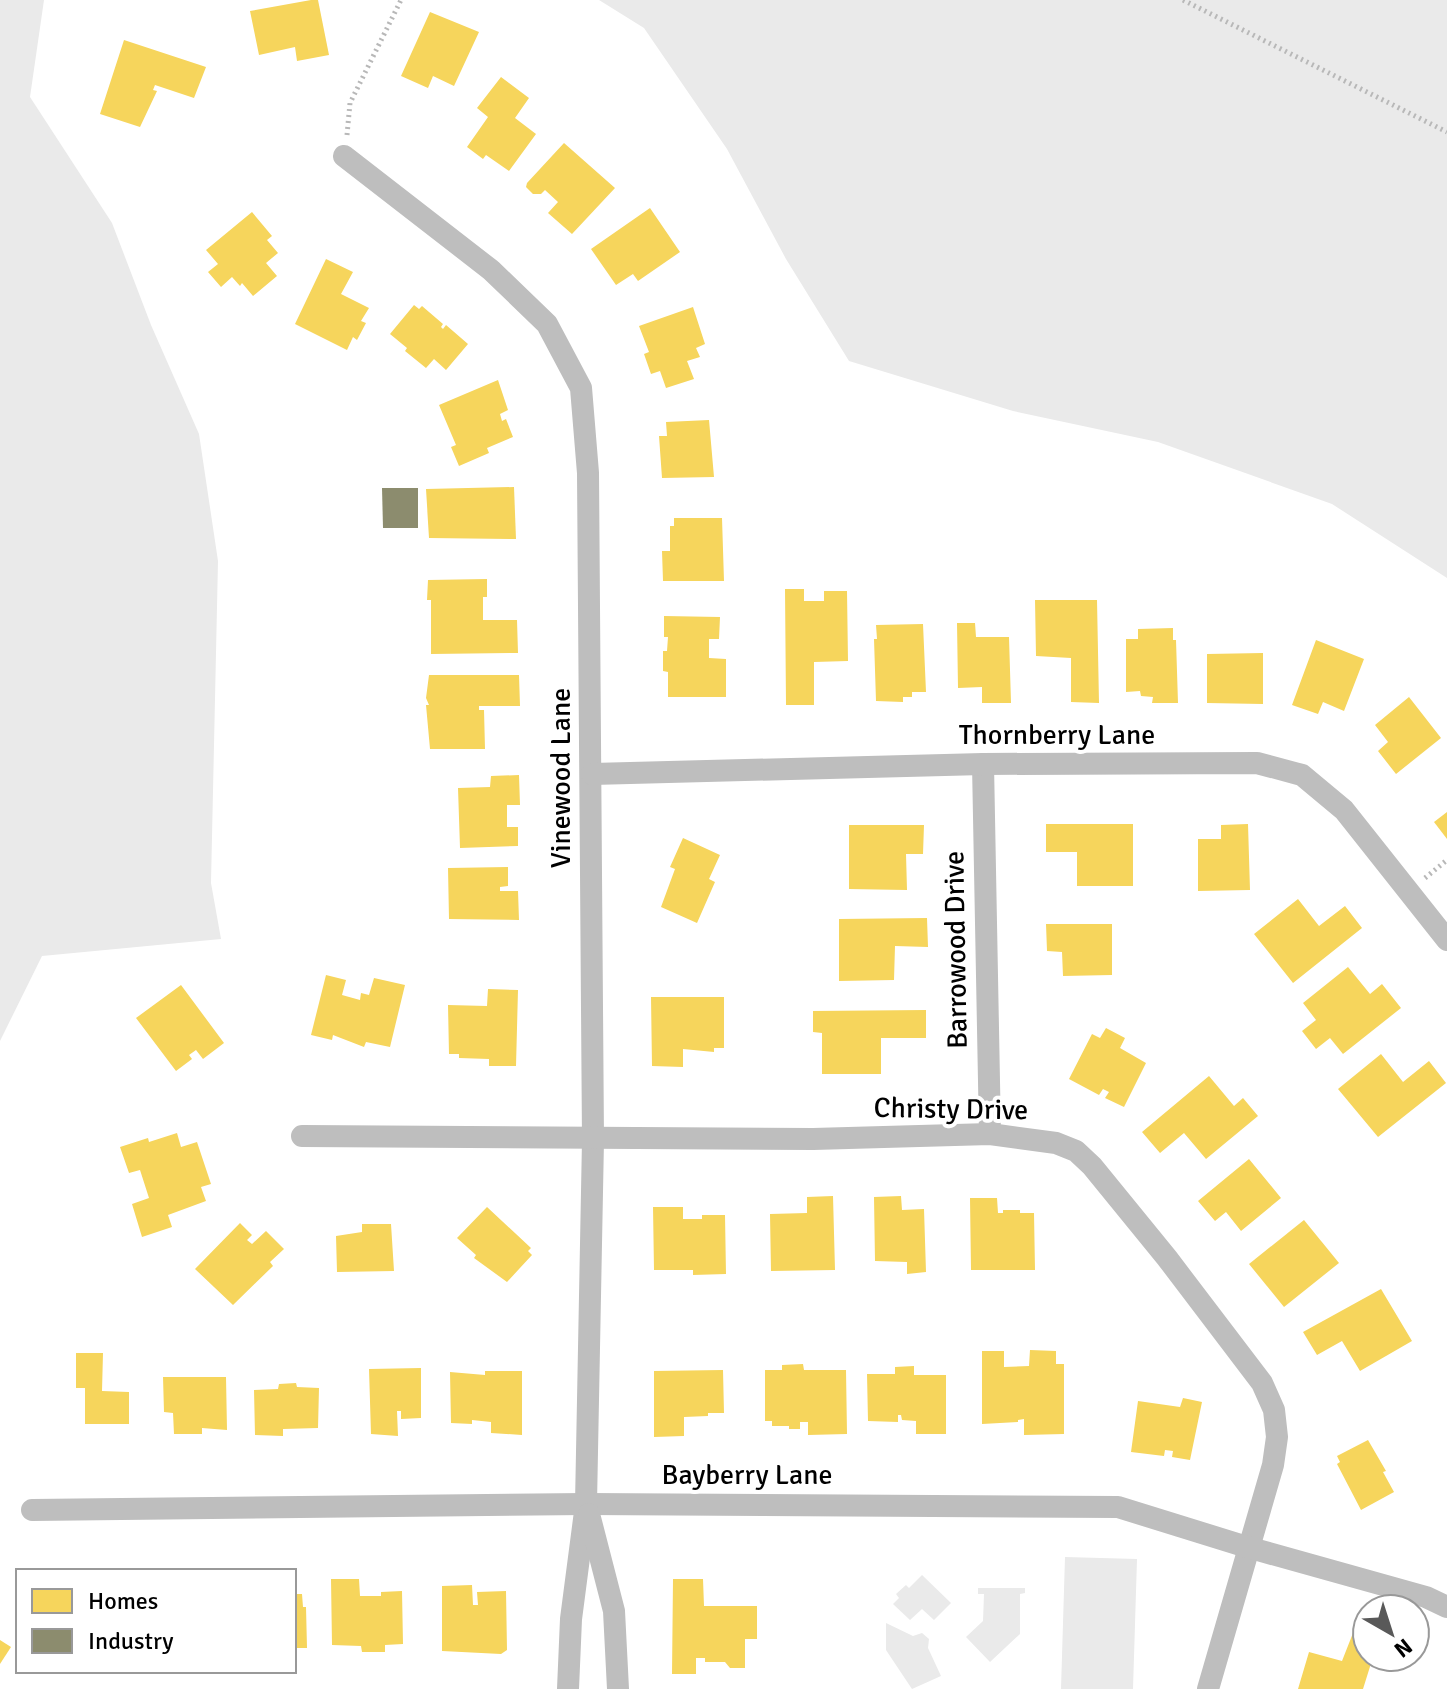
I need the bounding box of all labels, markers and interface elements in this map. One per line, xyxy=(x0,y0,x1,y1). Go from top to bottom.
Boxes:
street label: Vinewood Lane xyxy=(544,688,578,868)
street label: Thornberry Lane xyxy=(959,718,1155,752)
street label: Barrowood Drive xyxy=(937,851,975,1049)
street label: Christy Drive xyxy=(873,1091,1029,1127)
street label: Bayberry Lane xyxy=(661,1458,833,1492)
legend xyxy=(16,1569,296,1673)
text: Homes xyxy=(88,1586,158,1616)
north arrow xyxy=(1351,1593,1431,1673)
text: Industry xyxy=(88,1626,174,1656)
text: N xyxy=(1389,1633,1418,1663)

